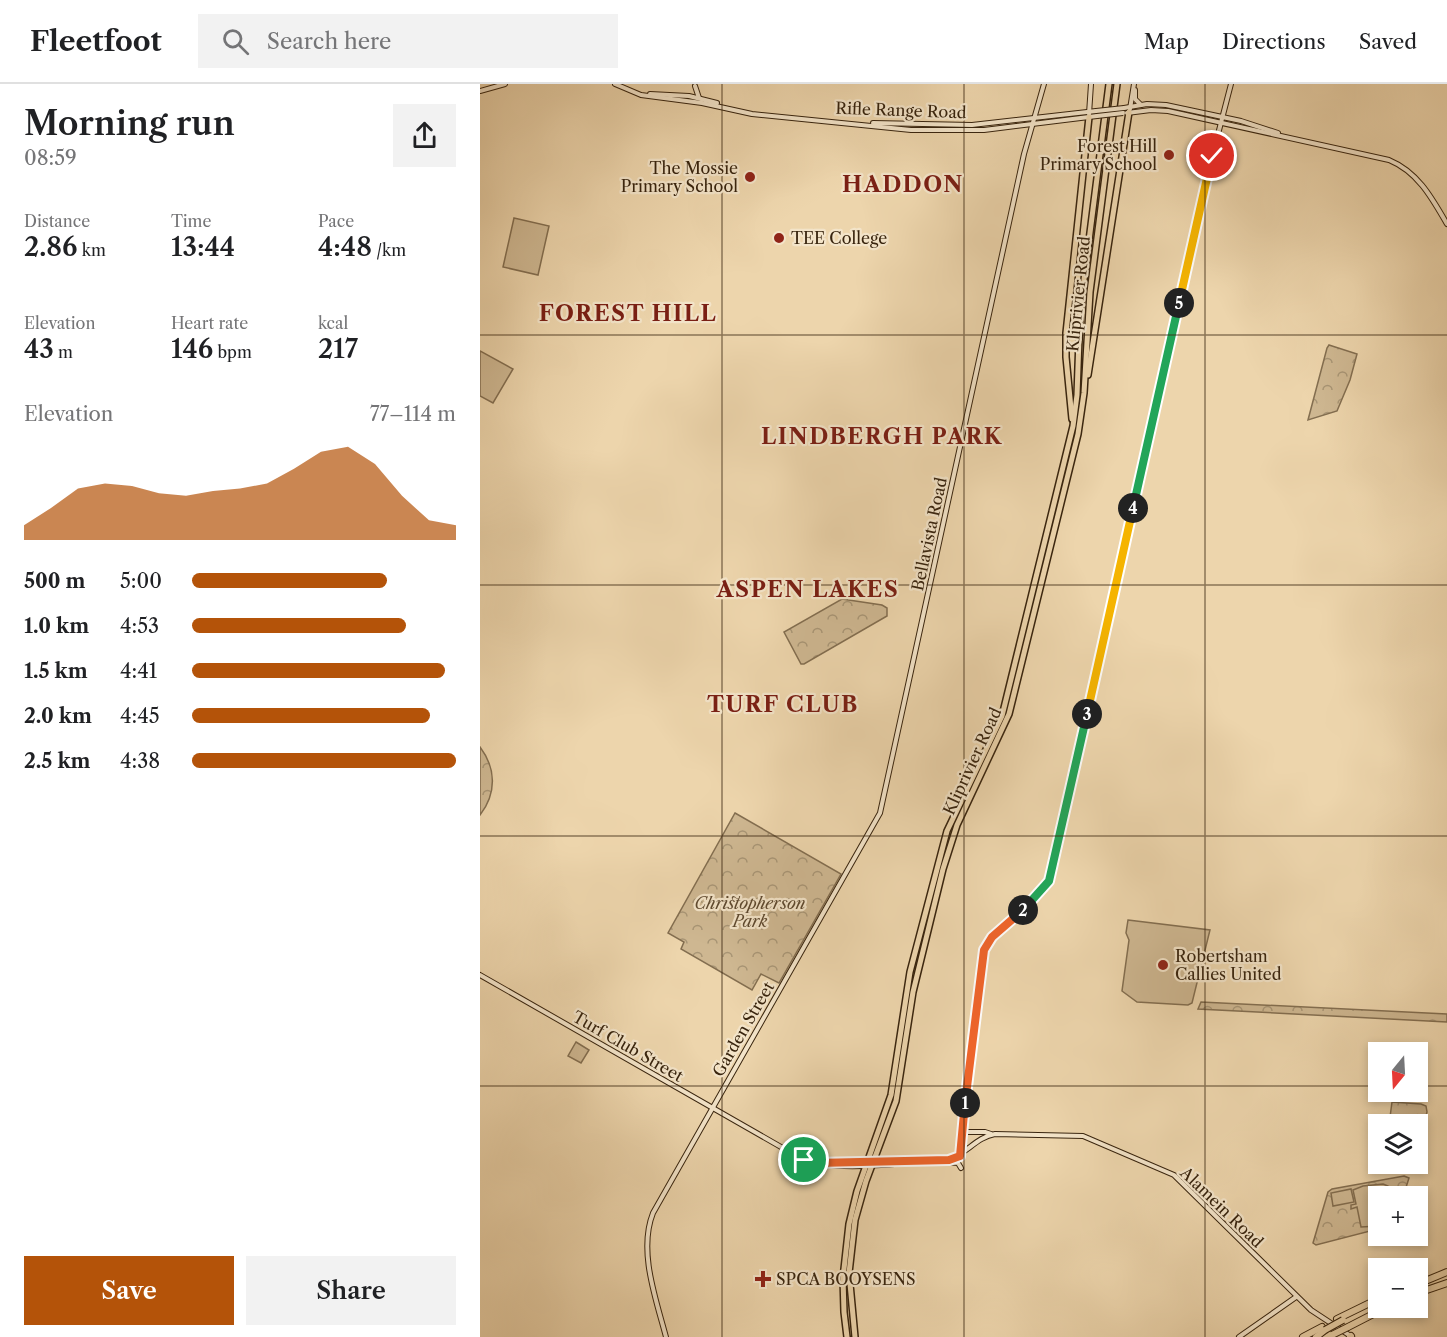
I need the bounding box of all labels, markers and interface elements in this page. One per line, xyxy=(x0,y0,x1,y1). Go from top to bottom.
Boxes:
search box xyxy=(198,14,618,68)
text: Fleetfoot xyxy=(30,24,162,58)
icon: search xyxy=(219,25,252,58)
text: Search here xyxy=(267,28,391,55)
text: Map xyxy=(1144,29,1189,54)
text: Directions xyxy=(1222,29,1326,54)
text: Saved xyxy=(1359,29,1417,54)
street label: Rifle Range Road xyxy=(835,98,967,122)
text: Morning run xyxy=(24,103,235,144)
button: share xyxy=(393,104,456,167)
pin xyxy=(1186,130,1237,181)
place label: Forest Hill Primary School xyxy=(1040,136,1157,174)
icon: check xyxy=(1195,139,1228,172)
text: 08:59 xyxy=(24,146,77,170)
marker: Forest Hill Primary School xyxy=(1162,148,1176,162)
place label: The Mossie Primary School xyxy=(621,158,738,196)
marker: The Mossie Primary School xyxy=(743,170,757,184)
district label: HADDON xyxy=(842,171,964,198)
text: Distance xyxy=(24,211,90,231)
text: Time xyxy=(171,211,211,231)
text: Pace xyxy=(318,211,354,231)
place label: TEE College xyxy=(791,228,887,248)
text: 2.86 xyxy=(24,231,78,263)
text: 13:44 xyxy=(171,231,235,263)
text: 4:48 xyxy=(318,231,372,263)
marker: TEE College xyxy=(772,231,786,245)
street label: Kliprivier Road xyxy=(1062,235,1094,353)
text: km xyxy=(78,240,106,260)
text: /km xyxy=(372,240,406,260)
pin: 5 xyxy=(1164,288,1194,318)
text: 5 xyxy=(1175,293,1183,313)
district label: FOREST HILL xyxy=(539,300,717,327)
text: Elevation xyxy=(24,313,95,333)
text: Heart rate xyxy=(171,313,248,333)
text: kcal xyxy=(318,313,348,333)
text: 43 xyxy=(24,333,54,365)
text: 146 xyxy=(171,333,213,365)
text: 217 xyxy=(318,333,358,365)
text: m xyxy=(54,342,73,362)
text: bpm xyxy=(213,342,252,362)
text: Elevation xyxy=(24,402,113,426)
text: 77–114 m xyxy=(370,402,456,426)
district label: LINDBERGH PARK xyxy=(761,423,1003,450)
street label: Bellavista Road xyxy=(907,475,951,593)
pin: 4 xyxy=(1118,493,1148,523)
text: 4 xyxy=(1128,498,1138,518)
text: 500 m xyxy=(24,569,85,593)
text: 5:00 xyxy=(120,569,162,593)
district label: ASPEN LAKES xyxy=(716,576,899,603)
text: 1.0 km xyxy=(24,614,89,638)
text: 4:53 xyxy=(120,614,159,638)
text: 1.5 km xyxy=(24,659,88,683)
text: 4:41 xyxy=(120,659,157,683)
district label: TURF CLUB xyxy=(707,691,859,718)
pin: 3 xyxy=(1072,699,1102,729)
text: 2.0 km xyxy=(24,704,92,728)
text: 4:45 xyxy=(120,704,160,728)
street label: Kliprivier Road xyxy=(938,704,1006,818)
text: 3 xyxy=(1082,704,1092,724)
text: 2.5 km xyxy=(24,749,91,773)
text: 4:38 xyxy=(120,749,160,773)
park label: Christopherson Park xyxy=(695,893,805,931)
pin: 2 xyxy=(1008,895,1038,925)
text: 2 xyxy=(1018,900,1028,920)
place label: Robertsham Callies United xyxy=(1175,946,1282,984)
marker: Robertsham Callies United xyxy=(1156,958,1170,972)
street label: Garden Street xyxy=(708,978,778,1080)
street label: Turf Club Street xyxy=(569,1006,687,1086)
north arrow xyxy=(1368,1042,1428,1102)
map controls xyxy=(1368,1042,1428,1318)
pin: 1 xyxy=(950,1088,980,1118)
text: 1 xyxy=(961,1093,969,1113)
button: layers xyxy=(1368,1114,1428,1174)
pin xyxy=(778,1134,829,1185)
icon: arrive xyxy=(787,1143,820,1176)
street label: Alamein Road xyxy=(1176,1162,1268,1252)
button: + xyxy=(1368,1186,1428,1246)
button: Save xyxy=(24,1256,234,1325)
button: Share xyxy=(246,1256,456,1325)
button: − xyxy=(1368,1258,1428,1318)
place label: SPCA BOOYSENS xyxy=(776,1269,916,1289)
marker: SPCA BOOYSENS xyxy=(754,1270,772,1288)

